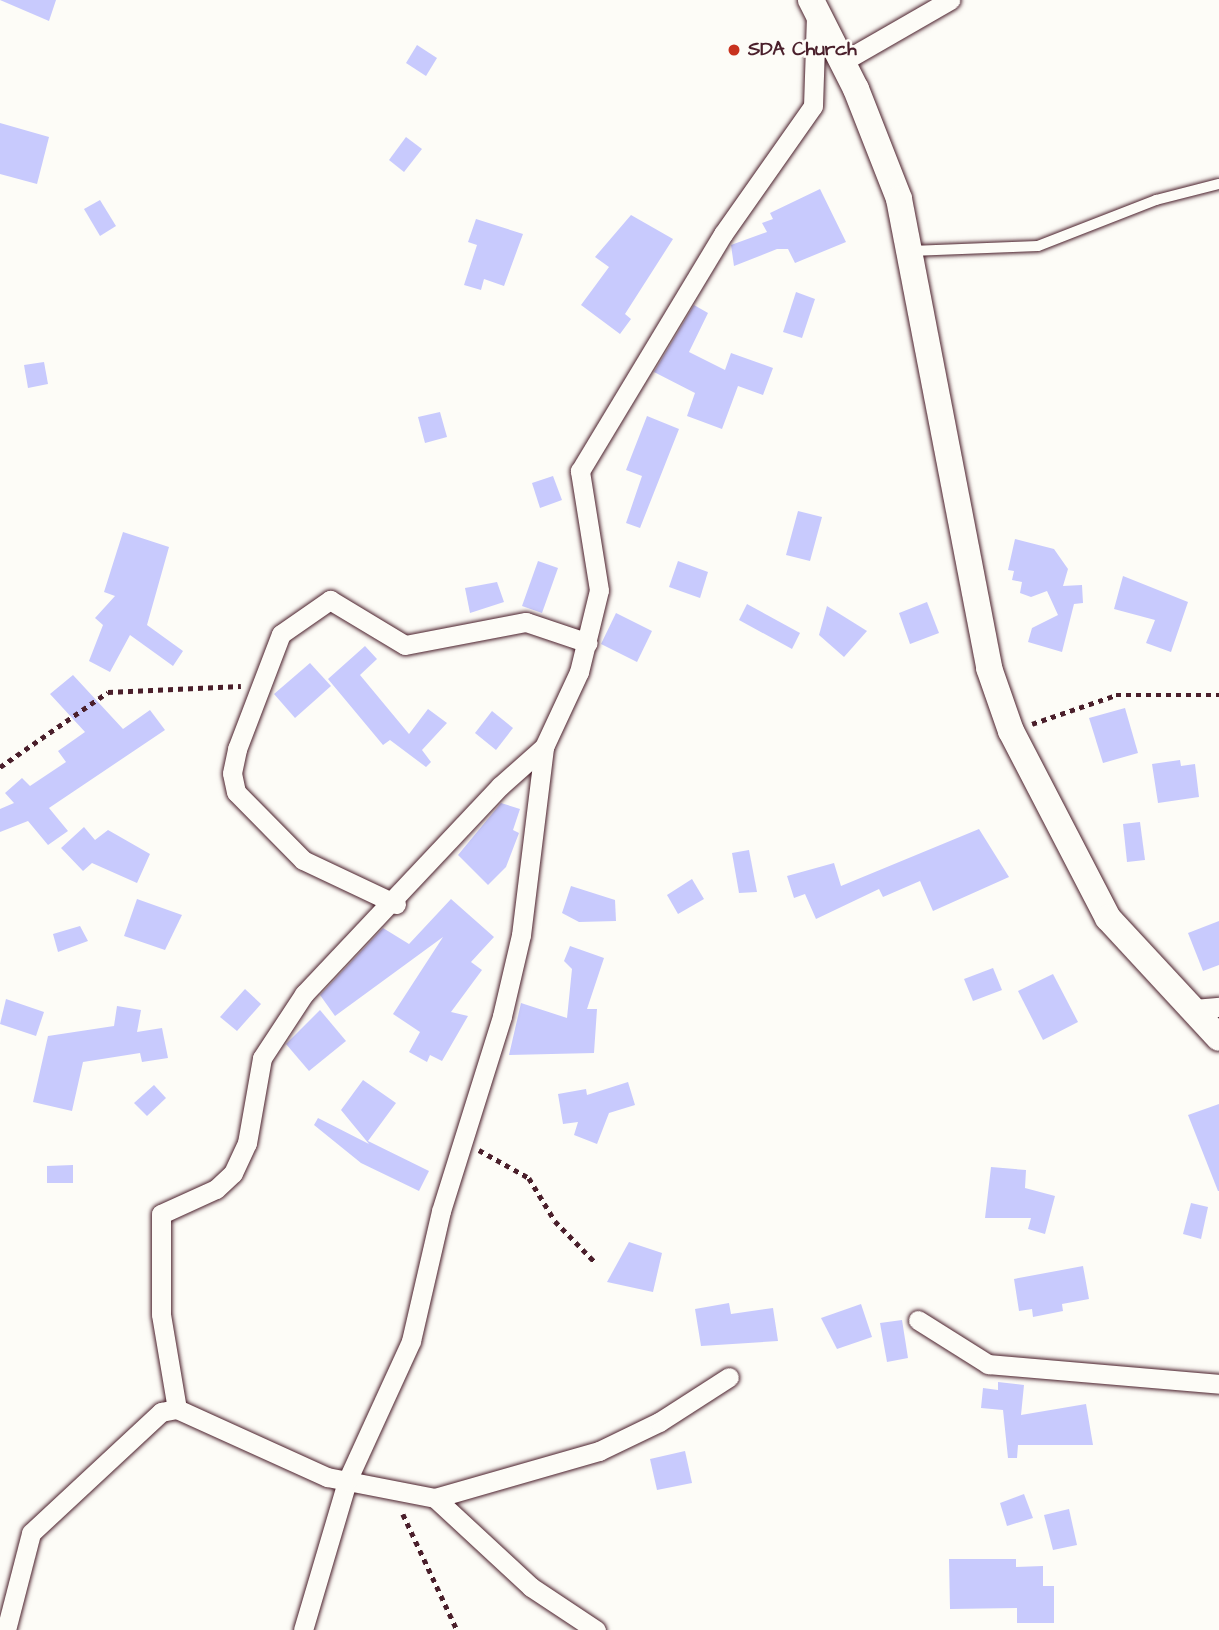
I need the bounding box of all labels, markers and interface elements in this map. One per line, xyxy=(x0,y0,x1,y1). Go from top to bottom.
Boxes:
place label: SDA Church xyxy=(748,39,857,61)
marker: SDA Church xyxy=(726,42,742,58)

